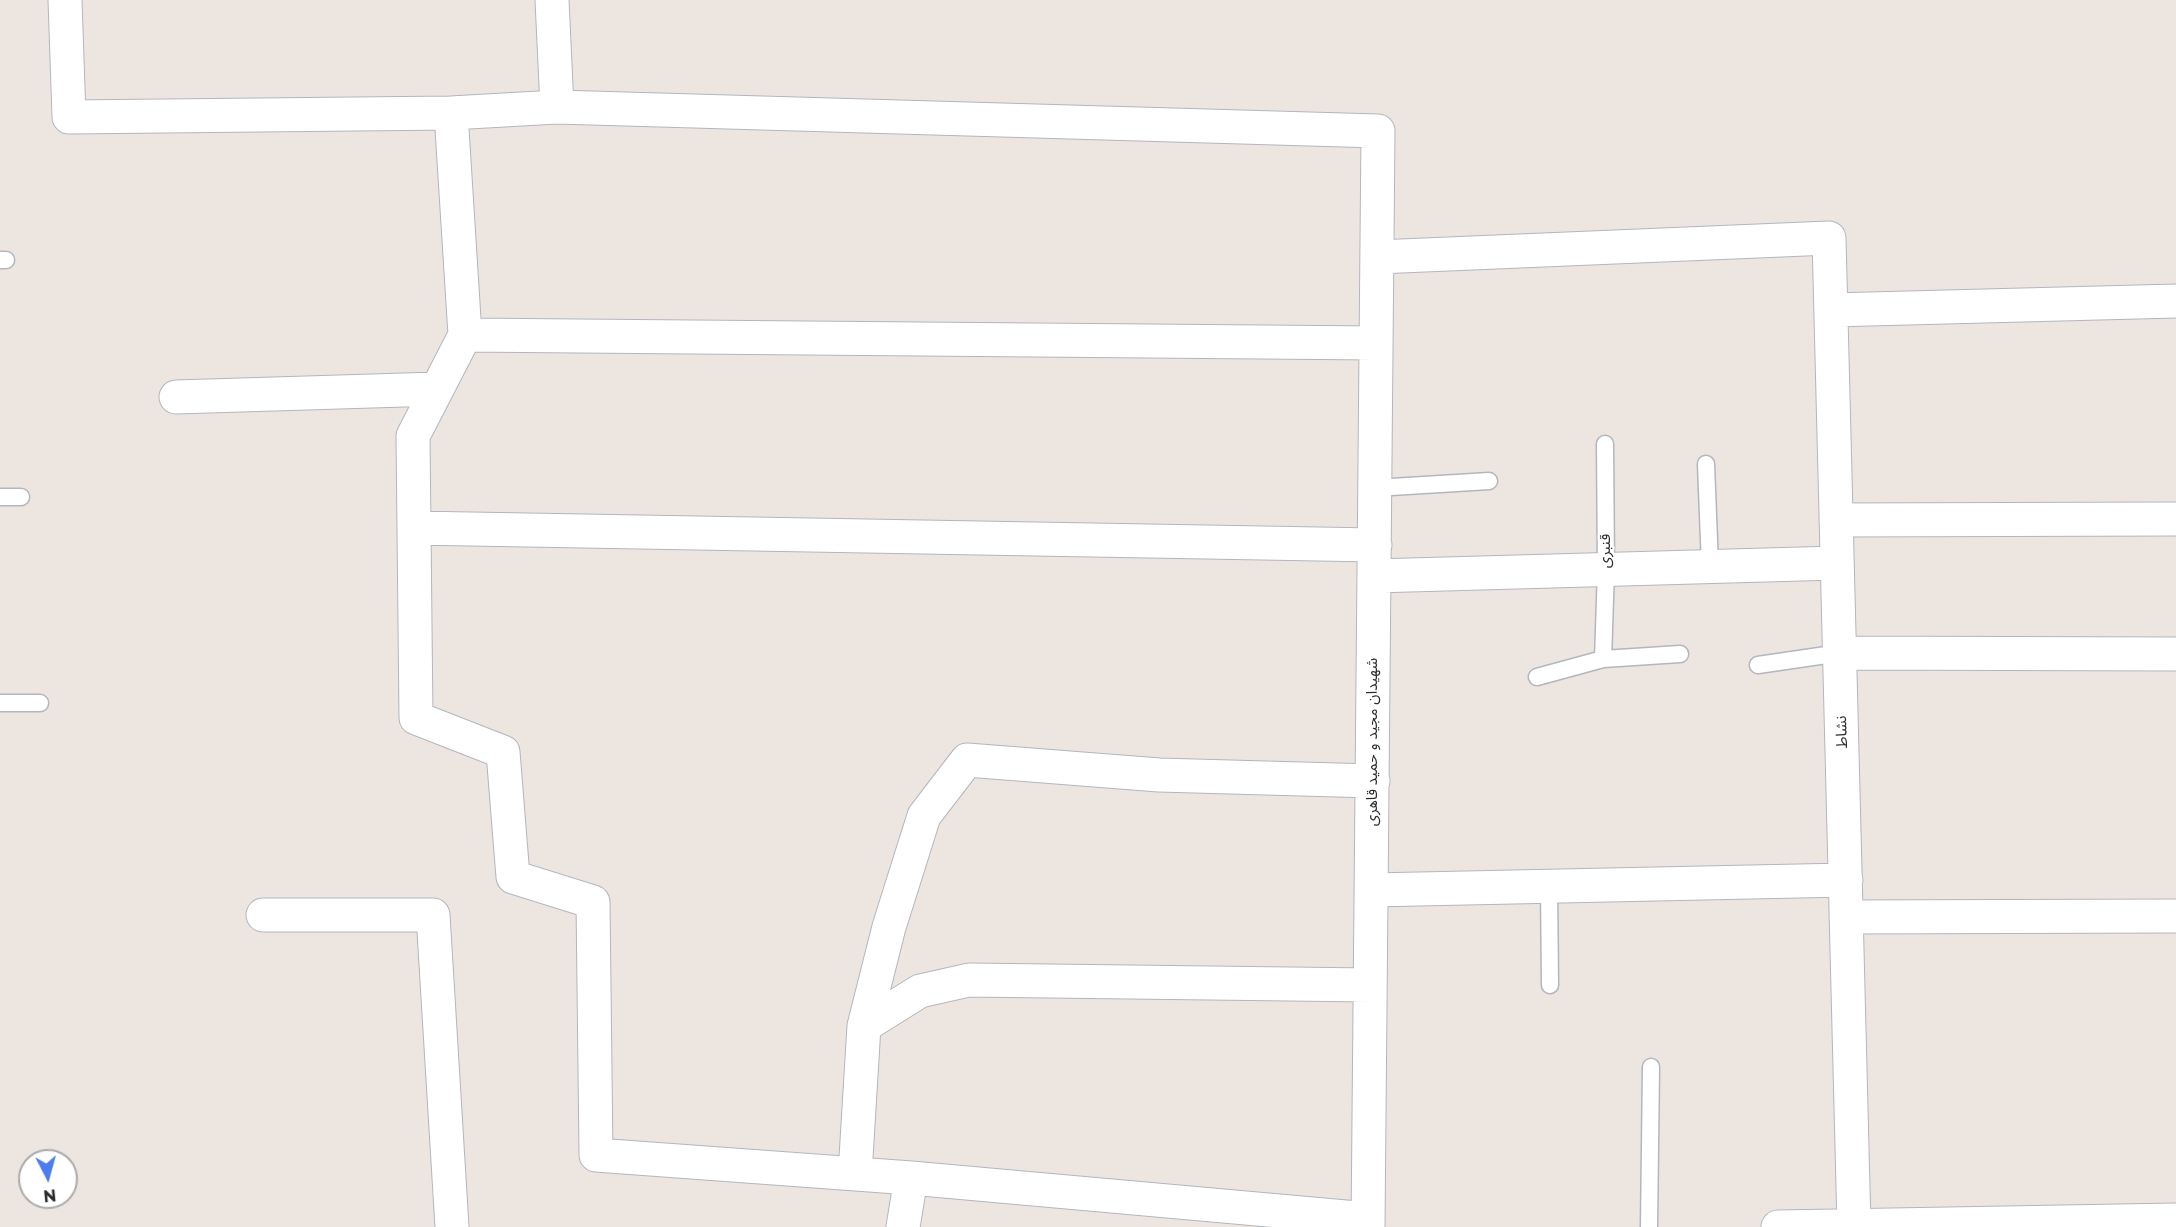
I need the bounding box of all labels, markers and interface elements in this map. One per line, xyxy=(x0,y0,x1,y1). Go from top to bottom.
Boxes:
street label: قنبری xyxy=(1597,534,1615,568)
street label: شهیدان مجید و حمید قاهری xyxy=(1364,658,1382,826)
street label: نشاط xyxy=(1832,715,1852,749)
north arrow xyxy=(18,1149,78,1209)
text: N xyxy=(42,1185,57,1206)

